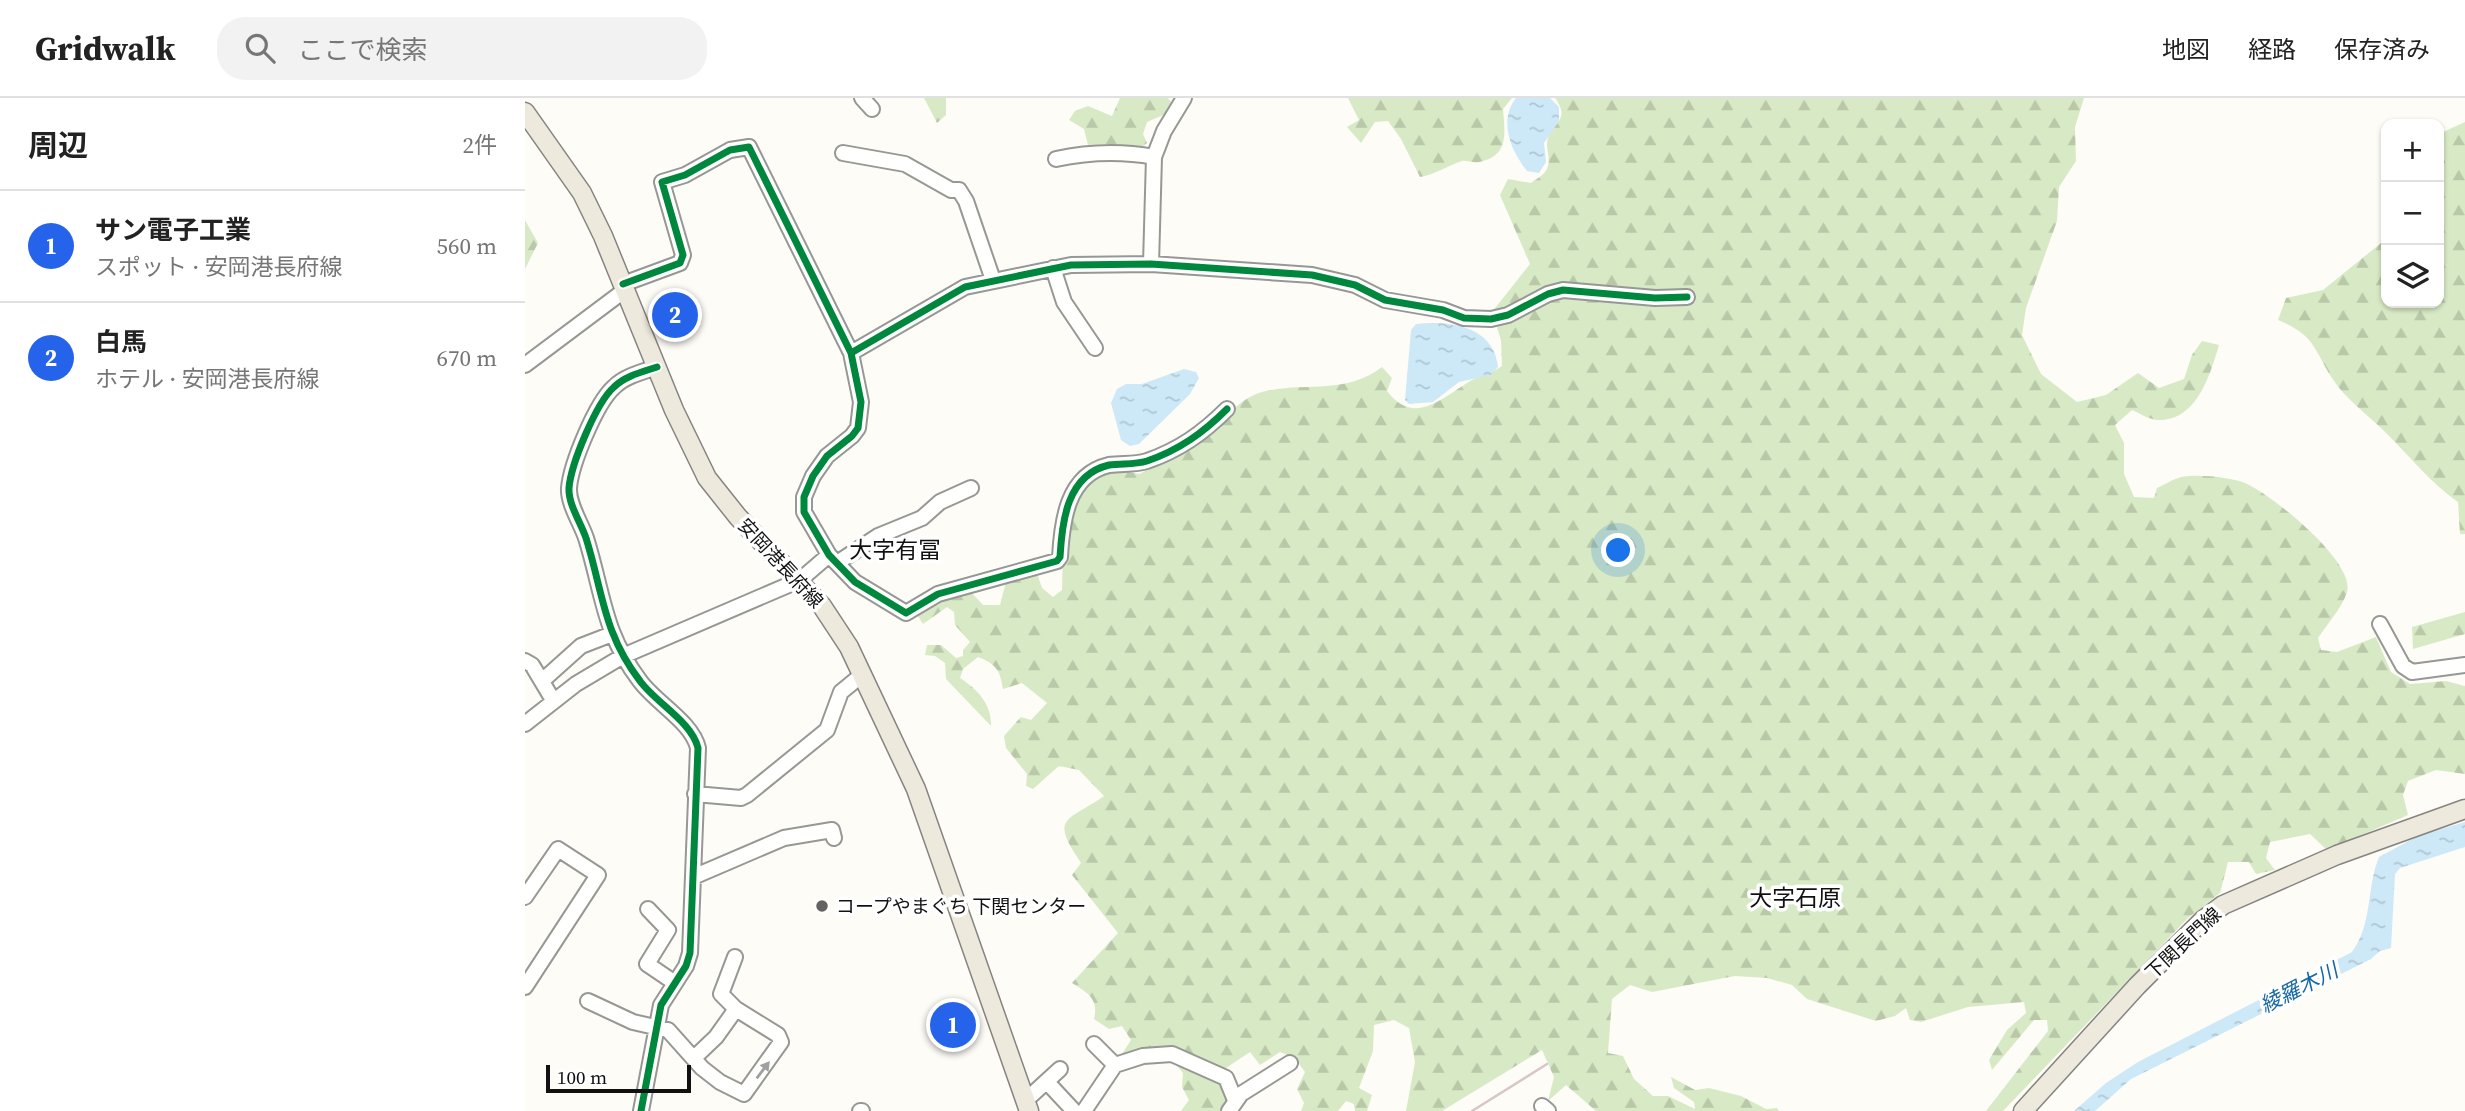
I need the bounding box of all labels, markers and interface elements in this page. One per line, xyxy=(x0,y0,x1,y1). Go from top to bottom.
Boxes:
search box xyxy=(217,17,707,80)
text: Gridwalk xyxy=(35,26,175,71)
icon: search xyxy=(241,29,279,67)
text: ここで検索 xyxy=(297,32,427,68)
text: 地図 xyxy=(2162,33,2210,66)
text: 経路 xyxy=(2248,33,2296,66)
text: 保存済み xyxy=(2334,33,2430,66)
map controls xyxy=(2381,119,2444,308)
button: + xyxy=(2381,119,2444,182)
text: 周辺 xyxy=(28,125,88,166)
text: 2件 xyxy=(463,129,497,161)
button: − xyxy=(2381,182,2444,245)
text: サン電子工業 xyxy=(95,212,251,248)
text: 1 xyxy=(45,230,57,262)
text: 560 m xyxy=(436,230,497,262)
button: layers xyxy=(2381,245,2444,308)
text: スポット · 安岡港長府線 xyxy=(95,251,343,283)
pin: 2 xyxy=(652,289,698,341)
text: 白馬 xyxy=(95,324,147,360)
text: 2 xyxy=(45,342,57,374)
text: 670 m xyxy=(436,342,497,374)
text: ホテル · 安岡港長府線 xyxy=(95,363,320,395)
street label: 安岡港長府線 xyxy=(733,512,829,614)
your location xyxy=(1601,533,1635,567)
district label: 大字有冨 xyxy=(849,534,941,566)
district label: 大字石原 xyxy=(1749,882,1841,914)
place label: コープやまぐち 下関センター xyxy=(836,893,1086,919)
marker: コープやまぐち 下関センター xyxy=(814,898,830,914)
street label: 下関長門線 xyxy=(2139,901,2227,985)
water label: 綾羅木川 xyxy=(2255,955,2345,1020)
pin: 1 xyxy=(930,999,976,1051)
one-way arrow xyxy=(755,1061,769,1079)
scale bar xyxy=(546,1062,691,1094)
text: 100 m xyxy=(557,1064,607,1090)

